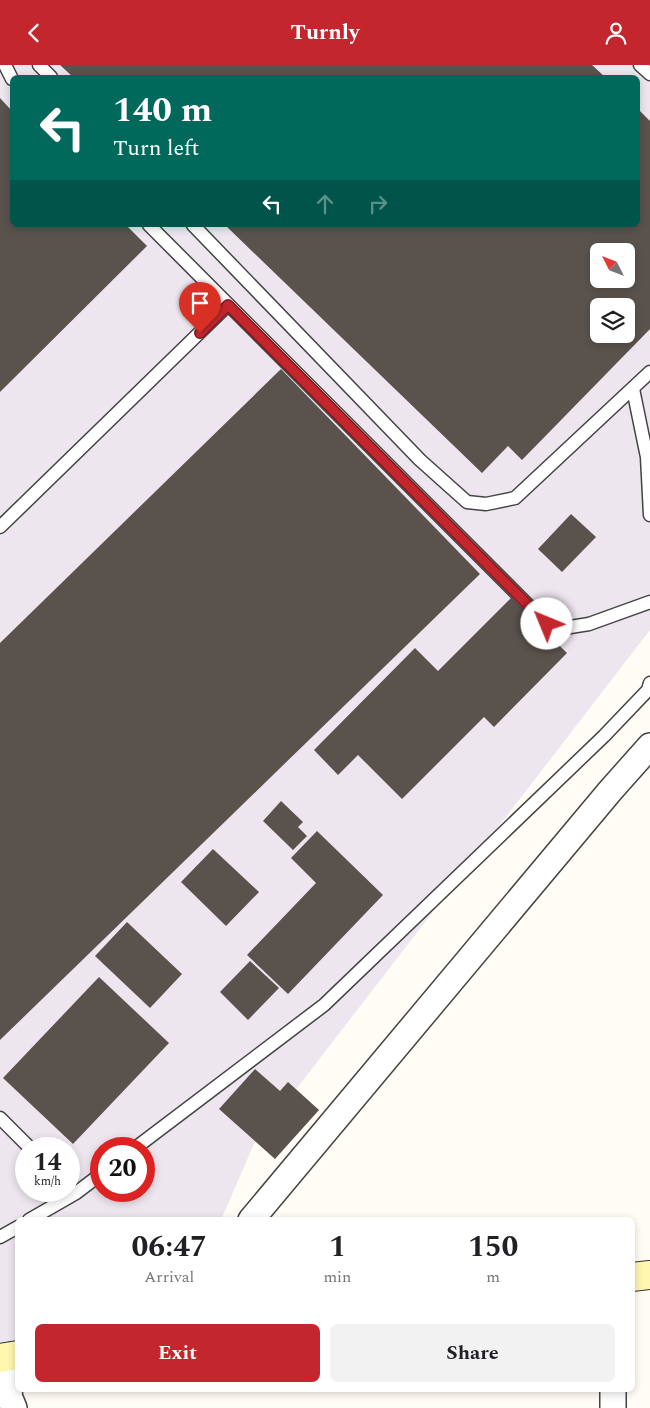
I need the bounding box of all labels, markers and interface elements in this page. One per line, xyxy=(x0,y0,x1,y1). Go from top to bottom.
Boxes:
text: Turnly xyxy=(291,16,359,49)
icon: back xyxy=(20,19,48,47)
icon: person xyxy=(602,19,630,47)
text: 140 m xyxy=(113,84,212,137)
icon: left xyxy=(30,95,95,160)
text: Turn left xyxy=(113,132,199,165)
icon: left xyxy=(258,190,286,218)
icon: ahead xyxy=(311,190,339,218)
icon: right xyxy=(364,190,392,218)
north arrow xyxy=(590,243,635,287)
map controls xyxy=(590,243,635,343)
pin xyxy=(179,282,221,333)
icon: arrive xyxy=(186,289,214,317)
button: layers xyxy=(590,298,635,343)
position arrow xyxy=(520,597,572,649)
speed limit sign: 20 xyxy=(90,1137,155,1202)
text: 14 xyxy=(33,1144,62,1182)
text: km/h xyxy=(34,1172,61,1191)
text: 06:47 xyxy=(132,1224,207,1270)
text: 1 xyxy=(329,1224,346,1270)
text: 150 xyxy=(468,1224,518,1270)
text: Arrival xyxy=(144,1265,194,1289)
text: min xyxy=(323,1265,351,1289)
text: m xyxy=(486,1265,500,1289)
button: Exit xyxy=(35,1324,320,1382)
button: Share xyxy=(330,1324,615,1382)

